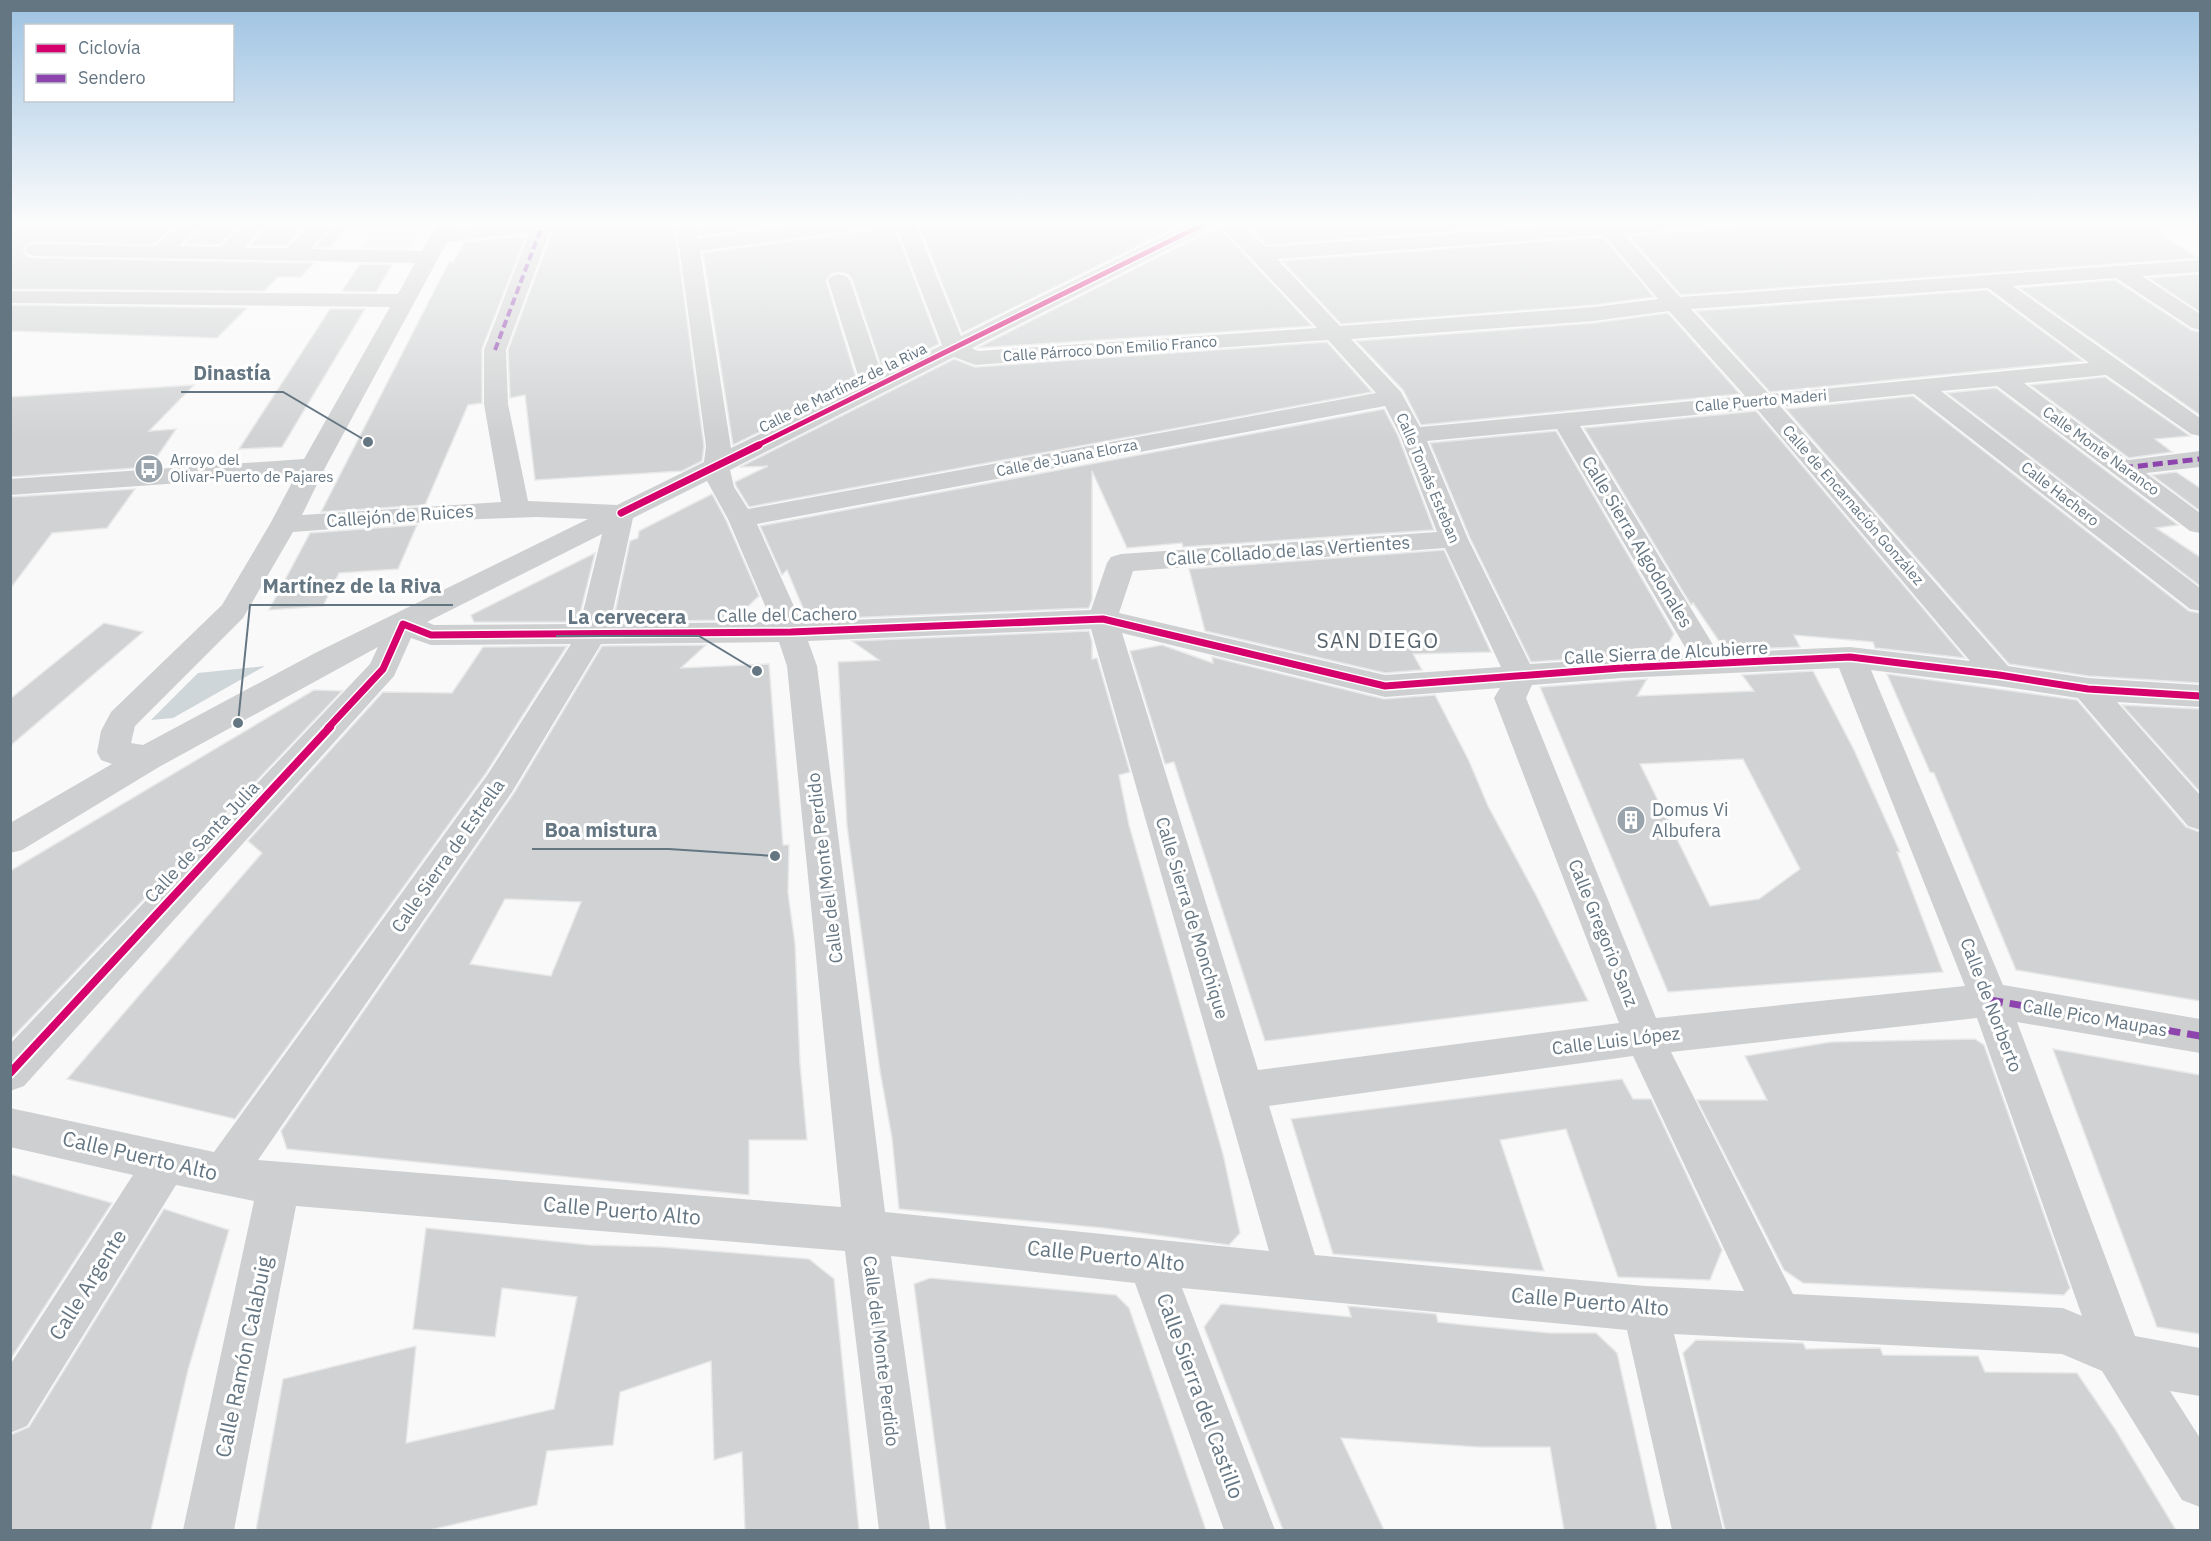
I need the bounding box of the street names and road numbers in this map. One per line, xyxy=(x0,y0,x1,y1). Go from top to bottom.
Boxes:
street label: Calle Párroco Don Emilio Franco xyxy=(1002,332,1218,365)
street label: Calle de Martínez de la Riva xyxy=(756,339,930,436)
street label: Calle Puerto Maderi xyxy=(1694,385,1828,416)
street label: Calle Monte Naranco xyxy=(2039,402,2163,499)
street label: Calle Tomás Esteban xyxy=(1392,410,1465,546)
street label: Calle de Encarnación González xyxy=(1779,421,1928,589)
street label: Calle de Juana Elorza xyxy=(995,434,1139,481)
street label: Calle Sierra Algodonales xyxy=(1577,452,1698,632)
street label: Calle Hachero xyxy=(2017,457,2103,530)
street label: Callejón de Ruices xyxy=(325,499,475,532)
street label: Calle Collado de las Vertientes xyxy=(1165,530,1411,571)
street label: Calle del Cachero xyxy=(716,602,858,627)
street label: Calle Sierra de Alcubierre xyxy=(1563,636,1769,669)
street label: Calle del Monte Perdido xyxy=(801,771,848,965)
street label: Calle Sierra de Estrella xyxy=(386,774,509,937)
street label: Calle de Santa Julia xyxy=(139,776,264,907)
street label: Calle Sierra de Monchique xyxy=(1151,814,1234,1022)
street label: Calle Gregorio Sanz xyxy=(1563,856,1644,1010)
street label: Calle de Norberto xyxy=(1955,934,2028,1075)
street label: Calle Pico Maupas xyxy=(2021,993,2169,1042)
street label: Calle Luis López xyxy=(1551,1021,1681,1060)
street label: Calle Puerto Alto xyxy=(60,1124,220,1186)
street label: Calle Puerto Alto xyxy=(542,1189,702,1231)
street label: Calle Argente xyxy=(42,1224,132,1345)
street label: Calle Puerto Alto xyxy=(1026,1233,1186,1277)
street label: Calle Ramón Calabuig xyxy=(208,1254,278,1460)
street label: Calle del Monte Perdido xyxy=(858,1254,905,1448)
street label: Calle Puerto Alto xyxy=(1510,1280,1670,1322)
street label: Calle Sierra del Castillo xyxy=(1151,1289,1251,1502)

